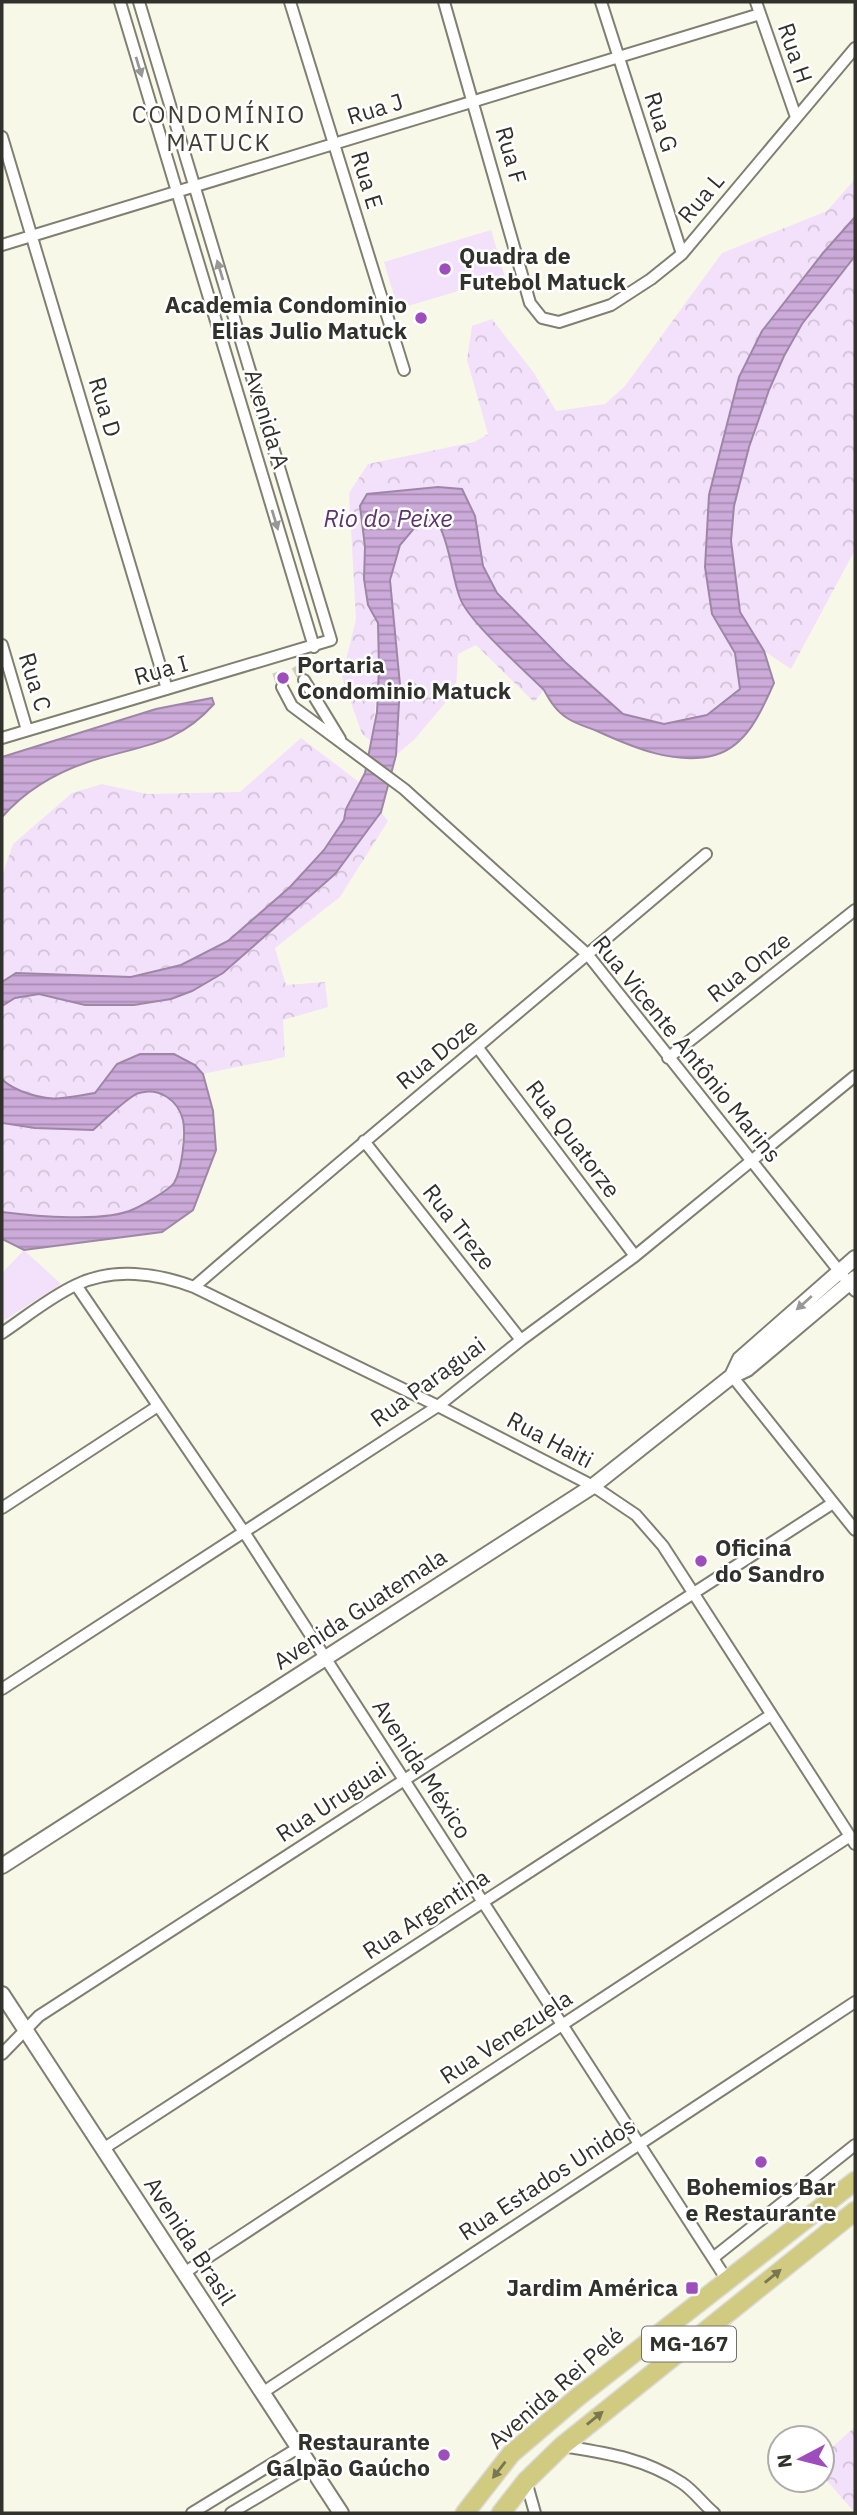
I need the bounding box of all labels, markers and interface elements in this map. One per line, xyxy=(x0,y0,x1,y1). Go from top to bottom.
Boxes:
street label: Rua H xyxy=(772,19,820,87)
one-way arrow xyxy=(135,57,145,78)
street label: Rua J xyxy=(343,85,406,131)
street label: Rua G xyxy=(638,88,686,156)
district label: CONDOMÍNIO MATUCK xyxy=(132,98,306,158)
street label: Rua F xyxy=(489,123,534,187)
street label: Rua E xyxy=(345,147,391,212)
street label: Rua L xyxy=(670,166,730,229)
place label: Quadra de Futebol Matuck xyxy=(459,240,627,296)
one-way arrow xyxy=(215,259,225,280)
marker: Quadra de Futebol Matuck xyxy=(437,261,453,277)
place label: Academia Condominio Elias Julio Matuck xyxy=(165,289,408,345)
marker: Academia Condominio Elias Julio Matuck xyxy=(413,310,429,326)
street label: Avenida A xyxy=(239,365,297,472)
street label: Rua D xyxy=(83,373,129,440)
water label: Rio do Peixe xyxy=(323,502,453,534)
one-way arrow xyxy=(271,509,281,530)
street label: Rua I xyxy=(130,647,191,691)
street label: Rua C xyxy=(13,649,59,715)
place label: Portaria Condominio Matuck xyxy=(297,649,512,705)
marker: Portaria Condominio Matuck xyxy=(275,670,291,686)
street label: Rua Onze xyxy=(701,924,796,1008)
street label: Rua Vicente Antônio Marins xyxy=(587,929,789,1168)
street label: Rua Doze xyxy=(389,1011,483,1095)
street label: Rua Quatorze xyxy=(520,1074,628,1203)
street label: Rua Treze xyxy=(417,1177,503,1276)
one-way arrow xyxy=(795,1295,812,1310)
street label: Rua Paraguai xyxy=(364,1329,491,1433)
street label: Rua Haiti xyxy=(502,1404,599,1474)
place label: Oficina do Sandro xyxy=(715,1532,825,1588)
street label: Avenida Guatemala xyxy=(267,1541,452,1675)
marker: Oficina do Sandro xyxy=(693,1553,709,1569)
street label: Avenida México xyxy=(367,1693,479,1844)
street label: Rua Uruguai xyxy=(270,1754,391,1848)
street label: Rua Argentina xyxy=(356,1861,494,1965)
street label: Rua Venezuela xyxy=(434,1982,577,2090)
street label: Rua Estados Unidos xyxy=(452,2110,641,2247)
marker: Bohemios Bar e Restaurante xyxy=(753,2154,769,2170)
street label: Avenida Brasil xyxy=(138,2171,243,2310)
place label: Bohemios Bar e Restaurante xyxy=(686,2171,837,2227)
one-way arrow xyxy=(763,2269,781,2284)
place label: Jardim América xyxy=(506,2272,678,2302)
marker: Jardim América xyxy=(684,2280,700,2296)
street label: Avenida Rei Pelé xyxy=(481,2320,630,2455)
road number: MG-167 xyxy=(642,2326,736,2362)
one-way arrow xyxy=(586,2411,604,2426)
north arrow xyxy=(766,2424,836,2494)
place label: Restaurante Galpão Gaúcho xyxy=(266,2426,430,2482)
marker: Restaurante Galpão Gaúcho xyxy=(436,2447,452,2463)
text: N xyxy=(771,2453,797,2469)
one-way arrow xyxy=(492,2461,506,2479)

